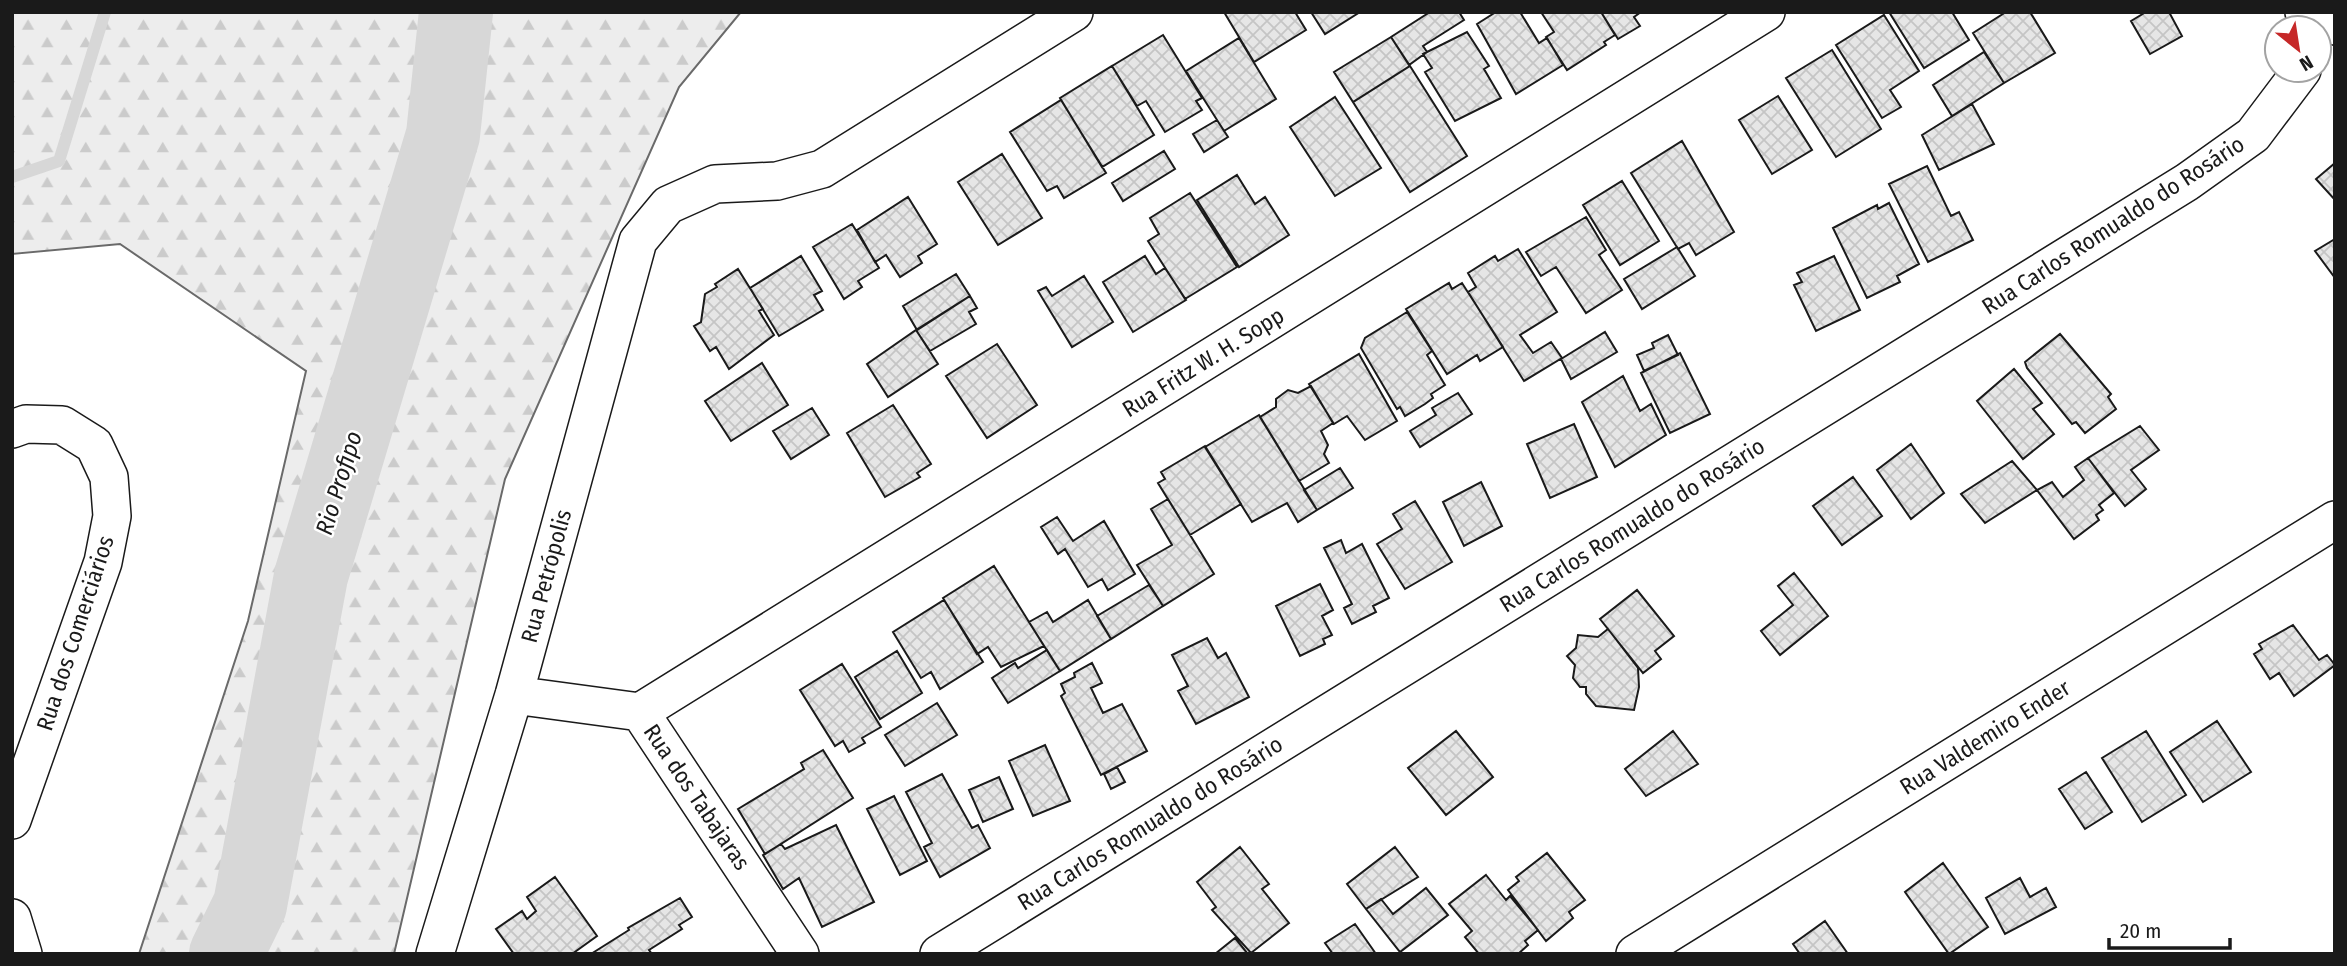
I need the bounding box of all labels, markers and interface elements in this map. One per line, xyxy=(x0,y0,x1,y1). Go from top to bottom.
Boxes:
north arrow xyxy=(2263,14,2333,84)
text: N xyxy=(2296,50,2317,76)
street label: Rua Carlos Romualdo do Rosário xyxy=(1977,130,2249,320)
street label: Rua Fritz W. H. Sopp xyxy=(1117,301,1289,423)
water label: Rio Profipo xyxy=(310,428,368,538)
street label: Rua Carlos Romualdo do Rosário xyxy=(1494,432,1770,618)
street label: Rua Petrópolis xyxy=(515,506,577,646)
street label: Rua dos Comerciários xyxy=(30,532,120,734)
street label: Rua Valdemiro Ender xyxy=(1895,673,2075,801)
street label: Rua dos Tabajaras xyxy=(638,719,756,875)
street label: Rua Carlos Romualdo do Rosário xyxy=(1012,730,1288,916)
scale bar xyxy=(2109,906,2230,950)
text: 20 m xyxy=(2120,918,2161,944)

